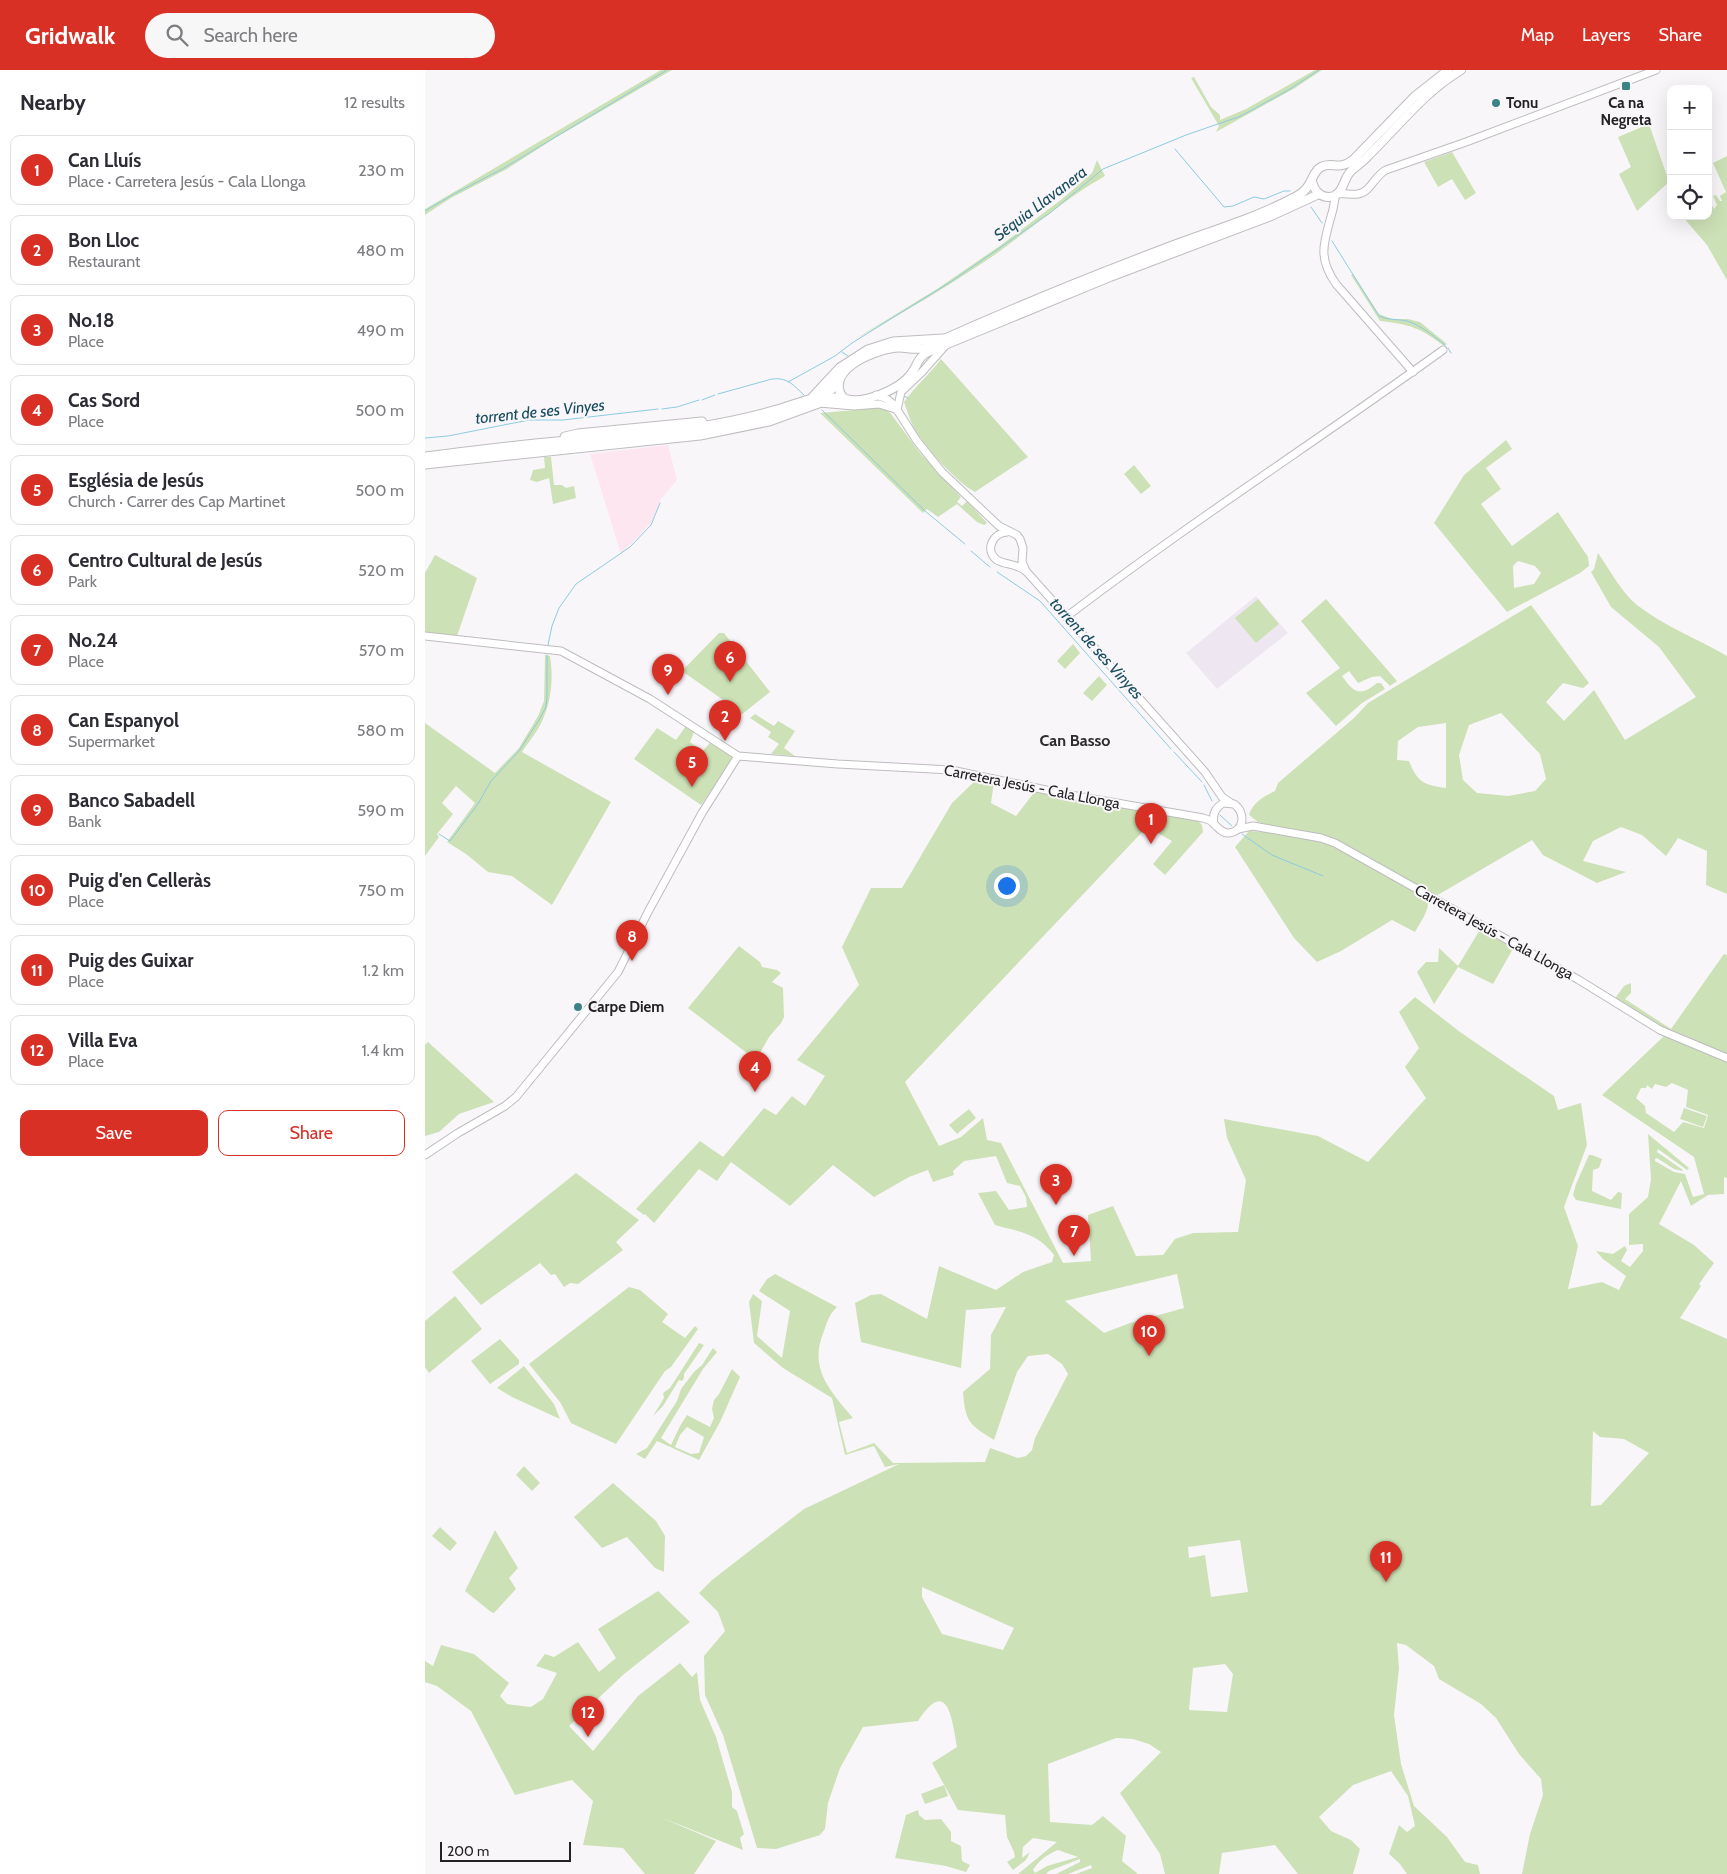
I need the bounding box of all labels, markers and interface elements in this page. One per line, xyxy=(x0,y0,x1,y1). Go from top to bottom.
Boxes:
search box xyxy=(145,13,495,58)
text: Gridwalk xyxy=(25,21,115,50)
icon: search xyxy=(163,21,191,49)
text: Search here xyxy=(203,24,298,47)
text: Map xyxy=(1521,24,1554,46)
text: Layers xyxy=(1582,24,1631,46)
text: Share xyxy=(1659,24,1702,46)
marker: Ca na Negreta xyxy=(1620,80,1632,92)
map controls xyxy=(1667,85,1712,220)
button: + xyxy=(1667,85,1712,130)
text: Nearby xyxy=(20,90,86,115)
text: 12 results xyxy=(344,93,405,112)
place label: Tonu xyxy=(1506,94,1538,112)
place label: Ca na Negreta xyxy=(1601,94,1652,129)
marker: Tonu xyxy=(1490,97,1502,109)
button: − xyxy=(1667,130,1712,175)
text: Can Lluís xyxy=(68,149,141,172)
text: 1 xyxy=(34,161,40,180)
text: 230 m xyxy=(358,161,404,180)
water label: Sèquia Llavanera xyxy=(990,162,1091,245)
text: Place · Carretera Jesús - Cala Llonga xyxy=(68,172,306,191)
button: locate xyxy=(1667,175,1712,220)
text: Bon Lloc xyxy=(68,229,139,252)
text: 2 xyxy=(33,241,41,260)
text: 480 m xyxy=(356,241,404,260)
text: Restaurant xyxy=(68,252,140,271)
text: No.18 xyxy=(68,309,114,332)
text: 3 xyxy=(33,321,41,340)
text: 490 m xyxy=(357,321,404,340)
text: Place xyxy=(68,332,104,351)
text: Cas Sord xyxy=(68,389,140,412)
water label: torrent de ses Vinyes xyxy=(474,395,606,428)
text: 4 xyxy=(32,401,42,420)
text: 500 m xyxy=(355,401,404,420)
text: Place xyxy=(68,412,104,431)
text: Església de Jesús xyxy=(68,469,204,492)
text: 5 xyxy=(33,481,41,500)
text: 500 m xyxy=(355,481,404,500)
text: Church · Carrer des Cap Martinet xyxy=(68,492,285,511)
text: Centro Cultural de Jesús xyxy=(68,549,262,572)
text: 6 xyxy=(33,561,42,580)
text: 520 m xyxy=(358,561,404,580)
text: Park xyxy=(68,572,97,591)
water label: torrent de ses Vinyes xyxy=(1046,594,1147,703)
text: No.24 xyxy=(68,629,118,652)
text: 7 xyxy=(33,641,41,660)
text: 570 m xyxy=(359,641,404,660)
pin: 6 xyxy=(714,641,746,682)
text: Place xyxy=(68,652,104,671)
pin: 9 xyxy=(652,654,684,695)
pin: 2 xyxy=(709,700,741,741)
text: Can Espanyol xyxy=(68,709,179,732)
text: 8 xyxy=(32,721,42,740)
text: 580 m xyxy=(357,721,404,740)
district label: Can Basso xyxy=(1040,731,1110,750)
text: Supermarket xyxy=(68,732,155,751)
pin: 5 xyxy=(676,746,708,787)
street label: Carretera Jesús - Cala Llonga xyxy=(943,761,1122,813)
text: Banco Sabadell xyxy=(68,789,195,812)
text: 9 xyxy=(33,801,42,820)
text: 590 m xyxy=(357,801,404,820)
pin: 1 xyxy=(1135,803,1167,844)
text: Bank xyxy=(68,812,101,831)
text: Puig d'en Celleràs xyxy=(68,869,211,892)
your location xyxy=(994,873,1020,899)
text: 10 xyxy=(28,881,46,900)
text: 750 m xyxy=(358,881,404,900)
street label: Carretera Jesús - Cala Llonga xyxy=(1411,881,1577,984)
text: Place xyxy=(68,892,104,911)
pin: 8 xyxy=(616,920,648,961)
text: Puig des Guixar xyxy=(68,949,194,972)
text: 11 xyxy=(31,961,43,980)
text: 1.2 km xyxy=(362,961,404,980)
text: Place xyxy=(68,972,104,991)
place label: Carpe Diem xyxy=(588,998,664,1016)
marker: Carpe Diem xyxy=(572,1001,584,1013)
text: Villa Eva xyxy=(68,1029,138,1052)
text: 12 xyxy=(30,1041,44,1060)
text: 1.4 km xyxy=(361,1041,404,1060)
pin: 4 xyxy=(739,1051,771,1092)
text: Place xyxy=(68,1052,104,1071)
button: Save xyxy=(20,1110,208,1156)
button: Share xyxy=(218,1110,405,1156)
pin: 3 xyxy=(1040,1164,1072,1205)
pin: 7 xyxy=(1058,1215,1090,1256)
pin: 10 xyxy=(1133,1315,1165,1356)
pin: 11 xyxy=(1370,1541,1402,1582)
pin: 12 xyxy=(572,1696,604,1737)
scale bar xyxy=(440,1839,571,1862)
text: 200 m xyxy=(447,1842,489,1860)

